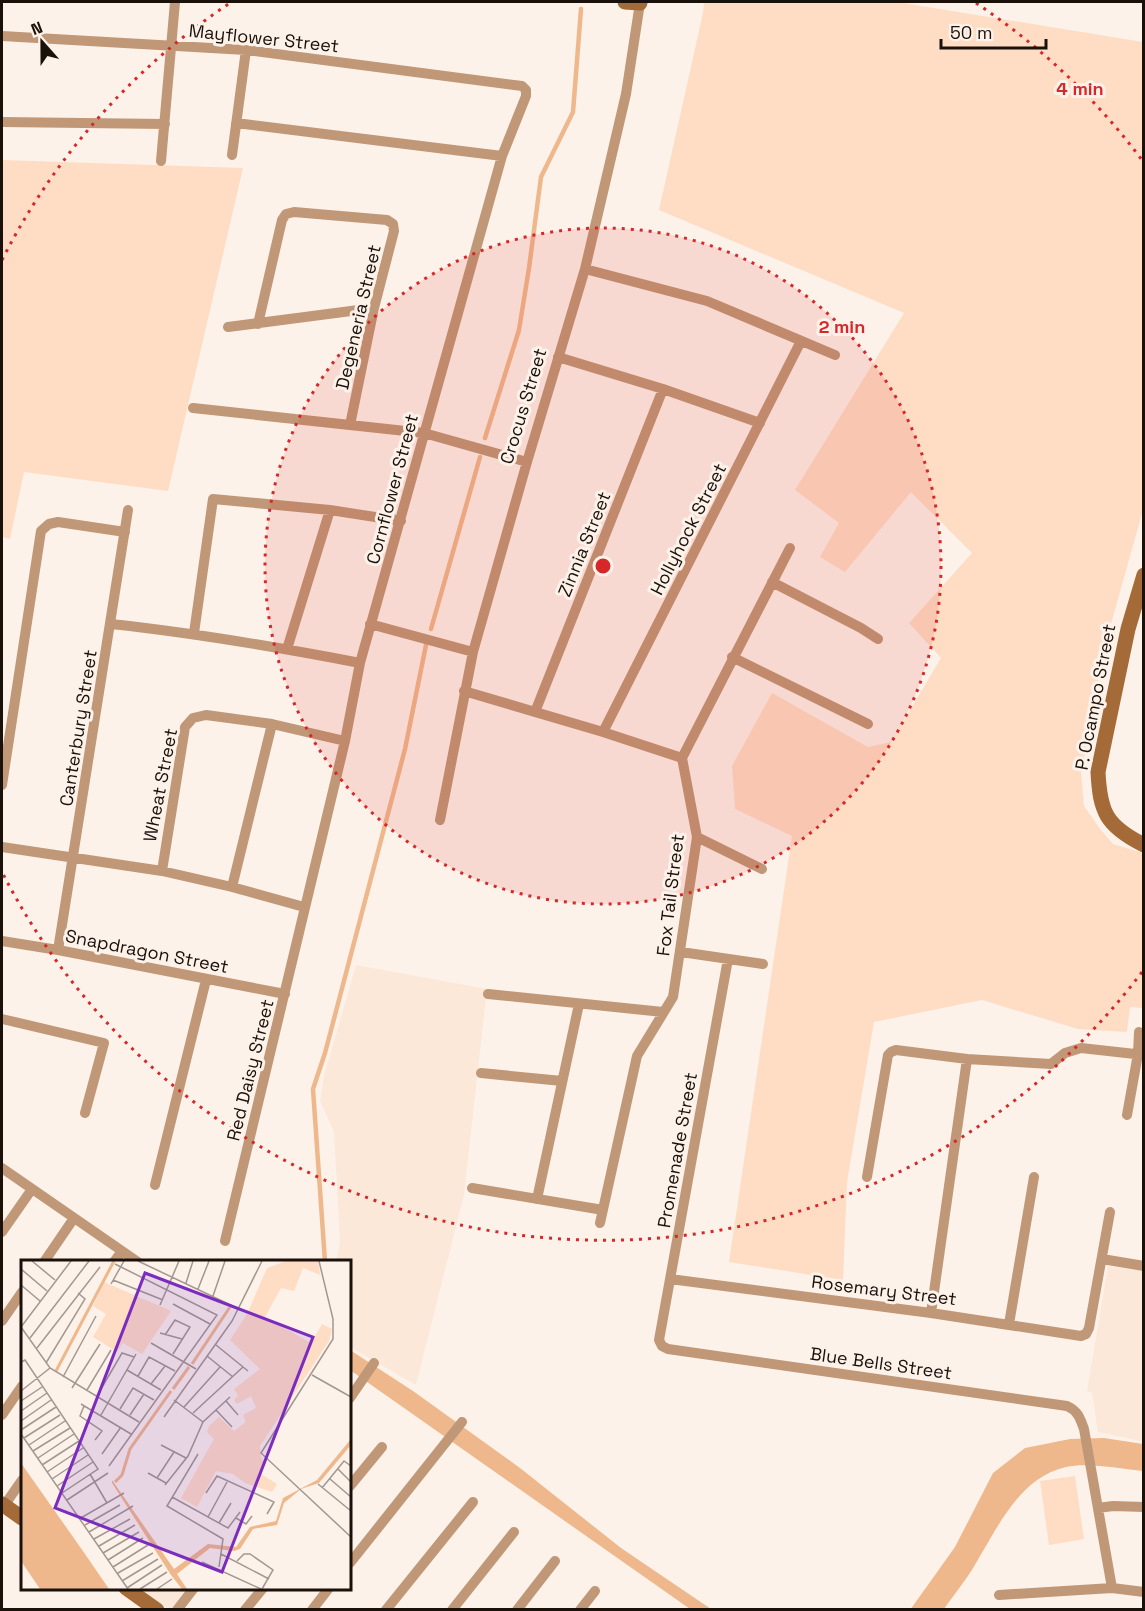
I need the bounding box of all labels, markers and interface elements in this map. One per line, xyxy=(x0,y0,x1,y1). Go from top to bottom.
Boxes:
north arrow xyxy=(12,12,72,72)
scale bar xyxy=(941,12,1046,50)
text: N xyxy=(28,17,46,40)
street label: Mayflower Street xyxy=(188,19,340,57)
text: 50 m xyxy=(950,21,992,44)
text: 4 min xyxy=(1056,77,1104,100)
street label: Degeneria Street xyxy=(330,242,386,392)
text: 2 min xyxy=(819,315,865,338)
street label: Crocus Street xyxy=(494,345,552,467)
street label: Cornflower Street xyxy=(361,411,423,567)
street label: Hollyhock Street xyxy=(645,459,731,599)
street label: Zinnia Street xyxy=(552,488,616,600)
centre of rings xyxy=(593,556,613,576)
street label: P. Ocampo Street xyxy=(1070,622,1120,772)
street label: Canterbury Street xyxy=(54,648,102,808)
street label: Wheat Street xyxy=(138,726,182,844)
street label: Fox Tail Street xyxy=(651,833,689,957)
street label: Snapdragon Street xyxy=(64,924,230,978)
street label: Red Daisy Street xyxy=(221,997,279,1143)
street label: Promenade Street xyxy=(652,1070,702,1230)
inset map xyxy=(21,1260,351,1590)
street label: Rosemary Street xyxy=(810,1270,958,1310)
street label: Blue Bells Street xyxy=(809,1342,953,1384)

